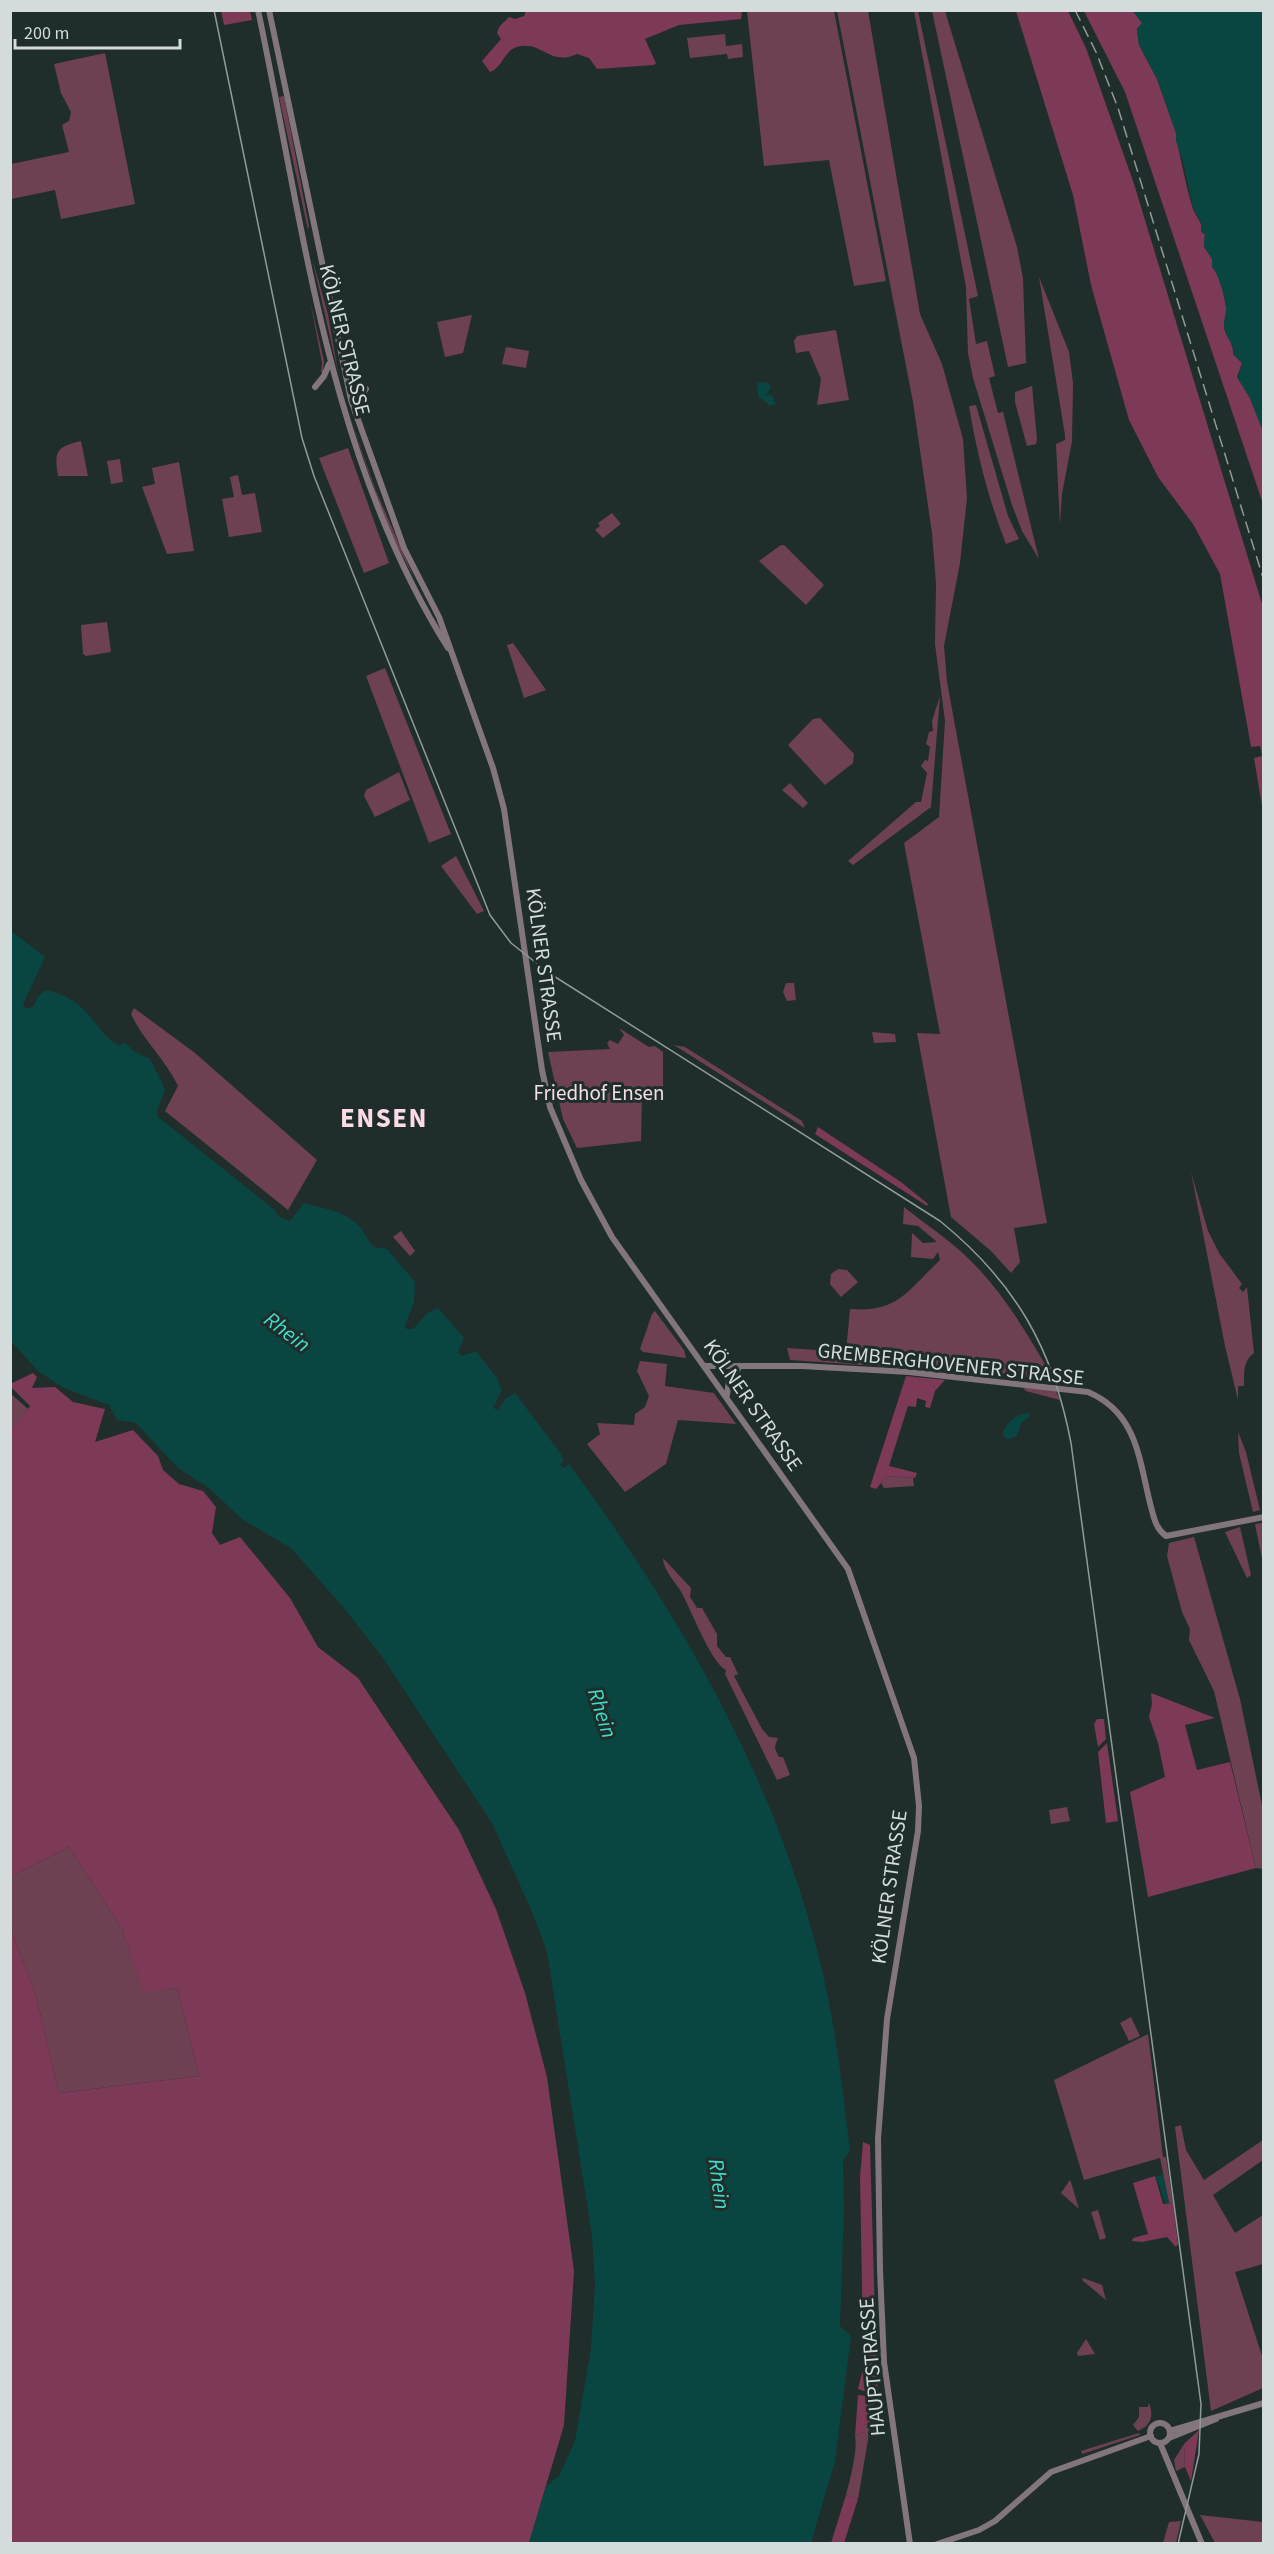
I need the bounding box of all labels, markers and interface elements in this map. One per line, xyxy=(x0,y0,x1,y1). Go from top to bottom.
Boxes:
scale bar xyxy=(15,12,180,50)
text: 200 m xyxy=(24,21,69,46)
street label: KÖLNER STRASSE xyxy=(312,261,378,419)
street label: KÖLNER STRASSE xyxy=(518,886,570,1044)
park label: Friedhof Ensen xyxy=(534,1078,664,1108)
district label: ENSEN xyxy=(340,1099,428,1138)
water label: Rhein xyxy=(257,1304,317,1360)
street label: KÖLNER STRASSE xyxy=(696,1333,810,1477)
street label: GREMBERGHOVENER STRASSE xyxy=(816,1335,1086,1393)
water label: Rhein xyxy=(579,1684,625,1742)
street label: KÖLNER STRASSE xyxy=(863,1808,915,1966)
water label: Rhein xyxy=(700,2156,738,2212)
street label: HAUPTSTRASSE xyxy=(851,2297,893,2437)

